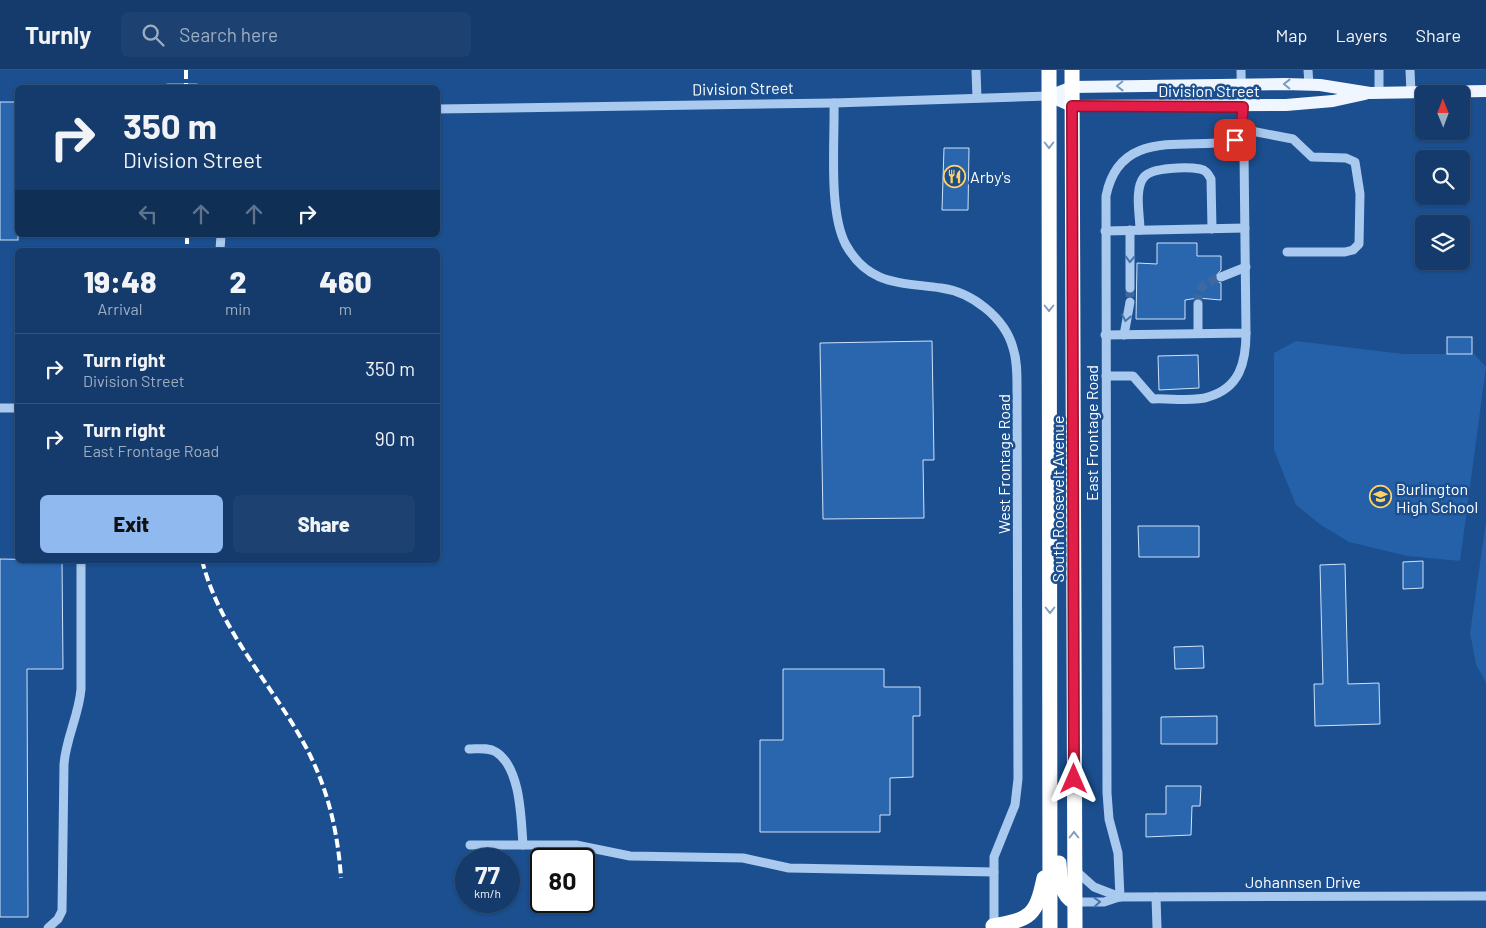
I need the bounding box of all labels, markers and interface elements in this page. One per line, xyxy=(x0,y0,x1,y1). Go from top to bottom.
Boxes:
search box xyxy=(121,12,471,57)
text: Turnly xyxy=(25,20,91,49)
icon: search xyxy=(139,21,167,49)
text: Search here xyxy=(179,23,278,46)
text: Map xyxy=(1275,24,1307,46)
text: Layers xyxy=(1335,24,1388,46)
text: Share xyxy=(1416,24,1461,46)
street label: Division Street xyxy=(692,78,794,98)
one-way arrow xyxy=(1282,79,1290,89)
one-way arrow xyxy=(1116,81,1124,91)
street label: Division Street xyxy=(1158,81,1260,100)
north arrow xyxy=(1415,85,1470,140)
map controls xyxy=(1415,85,1470,270)
text: 350 m xyxy=(123,104,217,146)
icon: right xyxy=(40,105,105,170)
pin xyxy=(1214,119,1256,161)
icon: arrive xyxy=(1221,126,1249,154)
one-way arrow xyxy=(1044,142,1054,149)
text: Division Street xyxy=(123,146,263,172)
button: search xyxy=(1415,150,1470,205)
restaurant icon: Arby's xyxy=(942,164,966,188)
place label: Arby's xyxy=(970,167,1011,186)
icon: left xyxy=(134,200,162,228)
icon: ahead xyxy=(187,200,215,228)
icon: ahead xyxy=(240,200,268,228)
icon: right xyxy=(293,200,321,228)
button: layers xyxy=(1415,215,1470,270)
one-way arrow xyxy=(1125,256,1135,263)
text: 19:48 xyxy=(83,263,157,299)
text: 2 xyxy=(229,263,246,299)
text: 460 xyxy=(319,263,372,299)
text: Arrival xyxy=(98,299,142,318)
text: min xyxy=(225,299,251,318)
text: m xyxy=(339,299,352,318)
one-way arrow xyxy=(1044,304,1054,312)
one-way arrow xyxy=(1121,314,1132,323)
text: Turn right xyxy=(83,348,165,371)
icon: right xyxy=(40,355,68,383)
text: 350 m xyxy=(365,357,415,380)
street label: East Frontage Road xyxy=(1082,365,1101,501)
text: Division Street xyxy=(83,371,185,390)
street label: West Frontage Road xyxy=(994,394,1013,534)
street label: South Roosevelt Avenue xyxy=(1048,416,1067,582)
text: Turn right xyxy=(83,418,165,441)
icon: right xyxy=(40,425,68,453)
text: 90 m xyxy=(375,427,415,450)
text: East Frontage Road xyxy=(83,441,219,460)
place label: Burlington High School xyxy=(1396,479,1478,516)
school or university icon: Burlington High School xyxy=(1368,485,1392,509)
button: Exit xyxy=(40,495,223,553)
button: Share xyxy=(233,495,415,553)
one-way arrow xyxy=(1045,606,1055,614)
position arrow xyxy=(1047,752,1099,804)
one-way arrow xyxy=(1069,831,1079,839)
speed limit sign: 80 xyxy=(530,848,595,913)
text: 77 xyxy=(475,859,500,889)
street label: Johannsen Drive xyxy=(1245,872,1361,891)
text: km/h xyxy=(474,886,501,900)
one-way arrow xyxy=(1094,896,1102,907)

